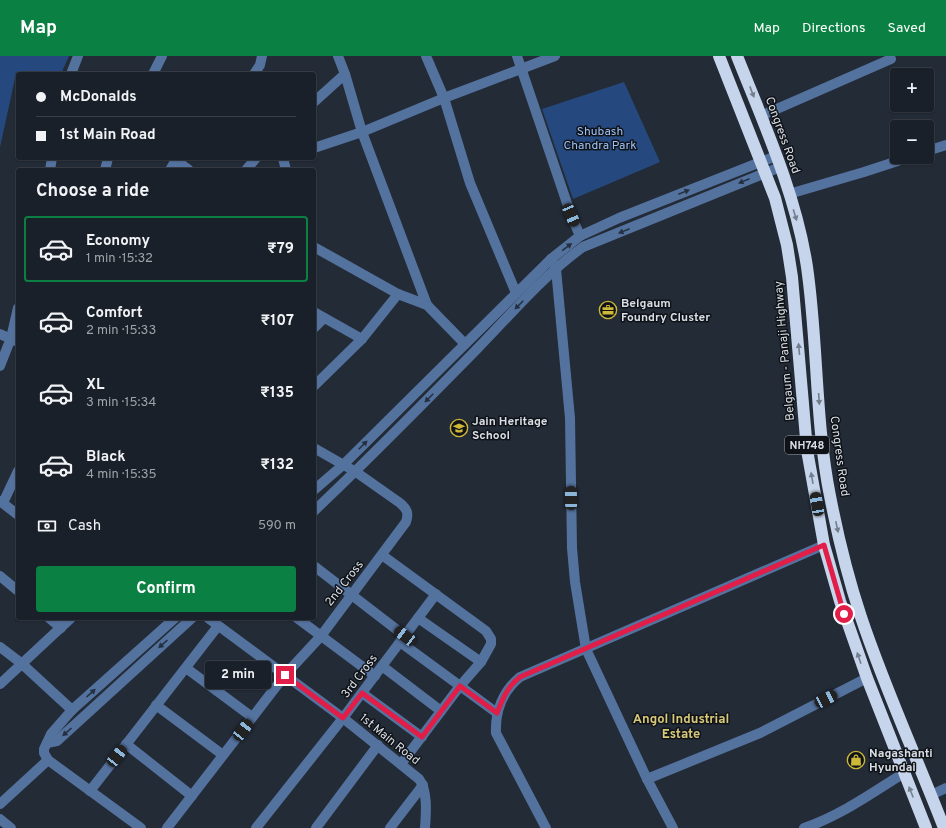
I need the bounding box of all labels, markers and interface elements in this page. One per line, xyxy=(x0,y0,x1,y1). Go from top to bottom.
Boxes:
text: Map xyxy=(20,16,57,40)
text: Map xyxy=(754,20,780,37)
text: Directions xyxy=(802,20,866,37)
text: Saved xyxy=(888,20,926,37)
map controls xyxy=(890,68,934,164)
button: + xyxy=(890,68,934,112)
one-way arrow xyxy=(749,87,755,99)
text: McDonalds xyxy=(60,88,137,107)
street label: Congress Road xyxy=(761,95,803,176)
button: − xyxy=(890,120,934,164)
park label: Shubash Chandra Park xyxy=(563,124,637,154)
text: 1st Main Road xyxy=(60,126,156,145)
one-way arrow xyxy=(737,179,749,185)
text: Choose a ride xyxy=(36,180,149,203)
one-way arrow xyxy=(679,189,690,195)
car xyxy=(561,202,581,228)
one-way arrow xyxy=(792,209,798,221)
one-way arrow xyxy=(617,228,629,234)
icon: car xyxy=(38,231,74,267)
text: Economy xyxy=(86,232,150,251)
text: ₹79 xyxy=(267,240,294,259)
one-way arrow xyxy=(561,242,572,251)
text: 1 min · 15:32 xyxy=(86,251,153,267)
street label: Belgaum - Panaji Highway xyxy=(771,280,799,421)
place label: Belgaum Foundry Cluster xyxy=(621,296,710,326)
one-way arrow xyxy=(514,300,524,310)
office icon: Belgaum Foundry Cluster xyxy=(598,300,618,320)
icon: car xyxy=(38,303,74,339)
text: Comfort xyxy=(86,304,143,323)
text: ₹107 xyxy=(261,312,294,331)
text: 2 min · 15:33 xyxy=(86,323,156,339)
one-way arrow xyxy=(795,343,802,355)
icon: car xyxy=(38,375,74,411)
text: XL xyxy=(86,376,104,395)
text: ₹135 xyxy=(260,384,294,403)
one-way arrow xyxy=(424,393,433,403)
one-way arrow xyxy=(815,393,822,405)
text: 3 min · 15:34 xyxy=(86,395,156,411)
place label: Jain Heritage School xyxy=(472,414,548,444)
street label: Congress Road xyxy=(825,415,853,497)
school or university icon: Jain Heritage School xyxy=(449,418,469,438)
road number: NH748 xyxy=(785,436,829,454)
one-way arrow xyxy=(358,440,368,449)
icon: car xyxy=(38,447,74,483)
text: Black xyxy=(86,448,126,467)
text: ₹132 xyxy=(260,456,294,475)
text: 4 min · 15:35 xyxy=(86,467,157,483)
one-way arrow xyxy=(809,472,815,484)
car xyxy=(565,486,577,510)
car xyxy=(809,491,825,517)
icon: cash xyxy=(36,515,58,537)
text: Cash xyxy=(68,517,101,536)
text: 590 m xyxy=(258,518,296,534)
one-way arrow xyxy=(835,521,841,534)
street label: 2nd Cross xyxy=(322,557,368,610)
button: Confirm xyxy=(36,566,296,612)
route start xyxy=(835,605,853,623)
car xyxy=(392,624,418,648)
one-way arrow xyxy=(158,640,168,649)
street label: 3rd Cross xyxy=(338,651,382,702)
one-way arrow xyxy=(856,651,862,663)
callout: 2 min xyxy=(205,661,271,689)
route end xyxy=(276,666,294,684)
text: 2 min xyxy=(221,667,255,683)
one-way arrow xyxy=(86,688,96,698)
car xyxy=(813,688,839,710)
street label: 1st Main Road xyxy=(356,711,423,769)
district label: Angol Industrial Estate xyxy=(633,712,729,743)
car xyxy=(231,717,255,743)
one-way arrow xyxy=(63,727,72,736)
car xyxy=(105,743,129,769)
place label: Nagashanti Hyundai xyxy=(869,746,933,776)
shop icon: Nagashanti Hyundai xyxy=(846,750,866,770)
one-way arrow xyxy=(908,785,914,797)

